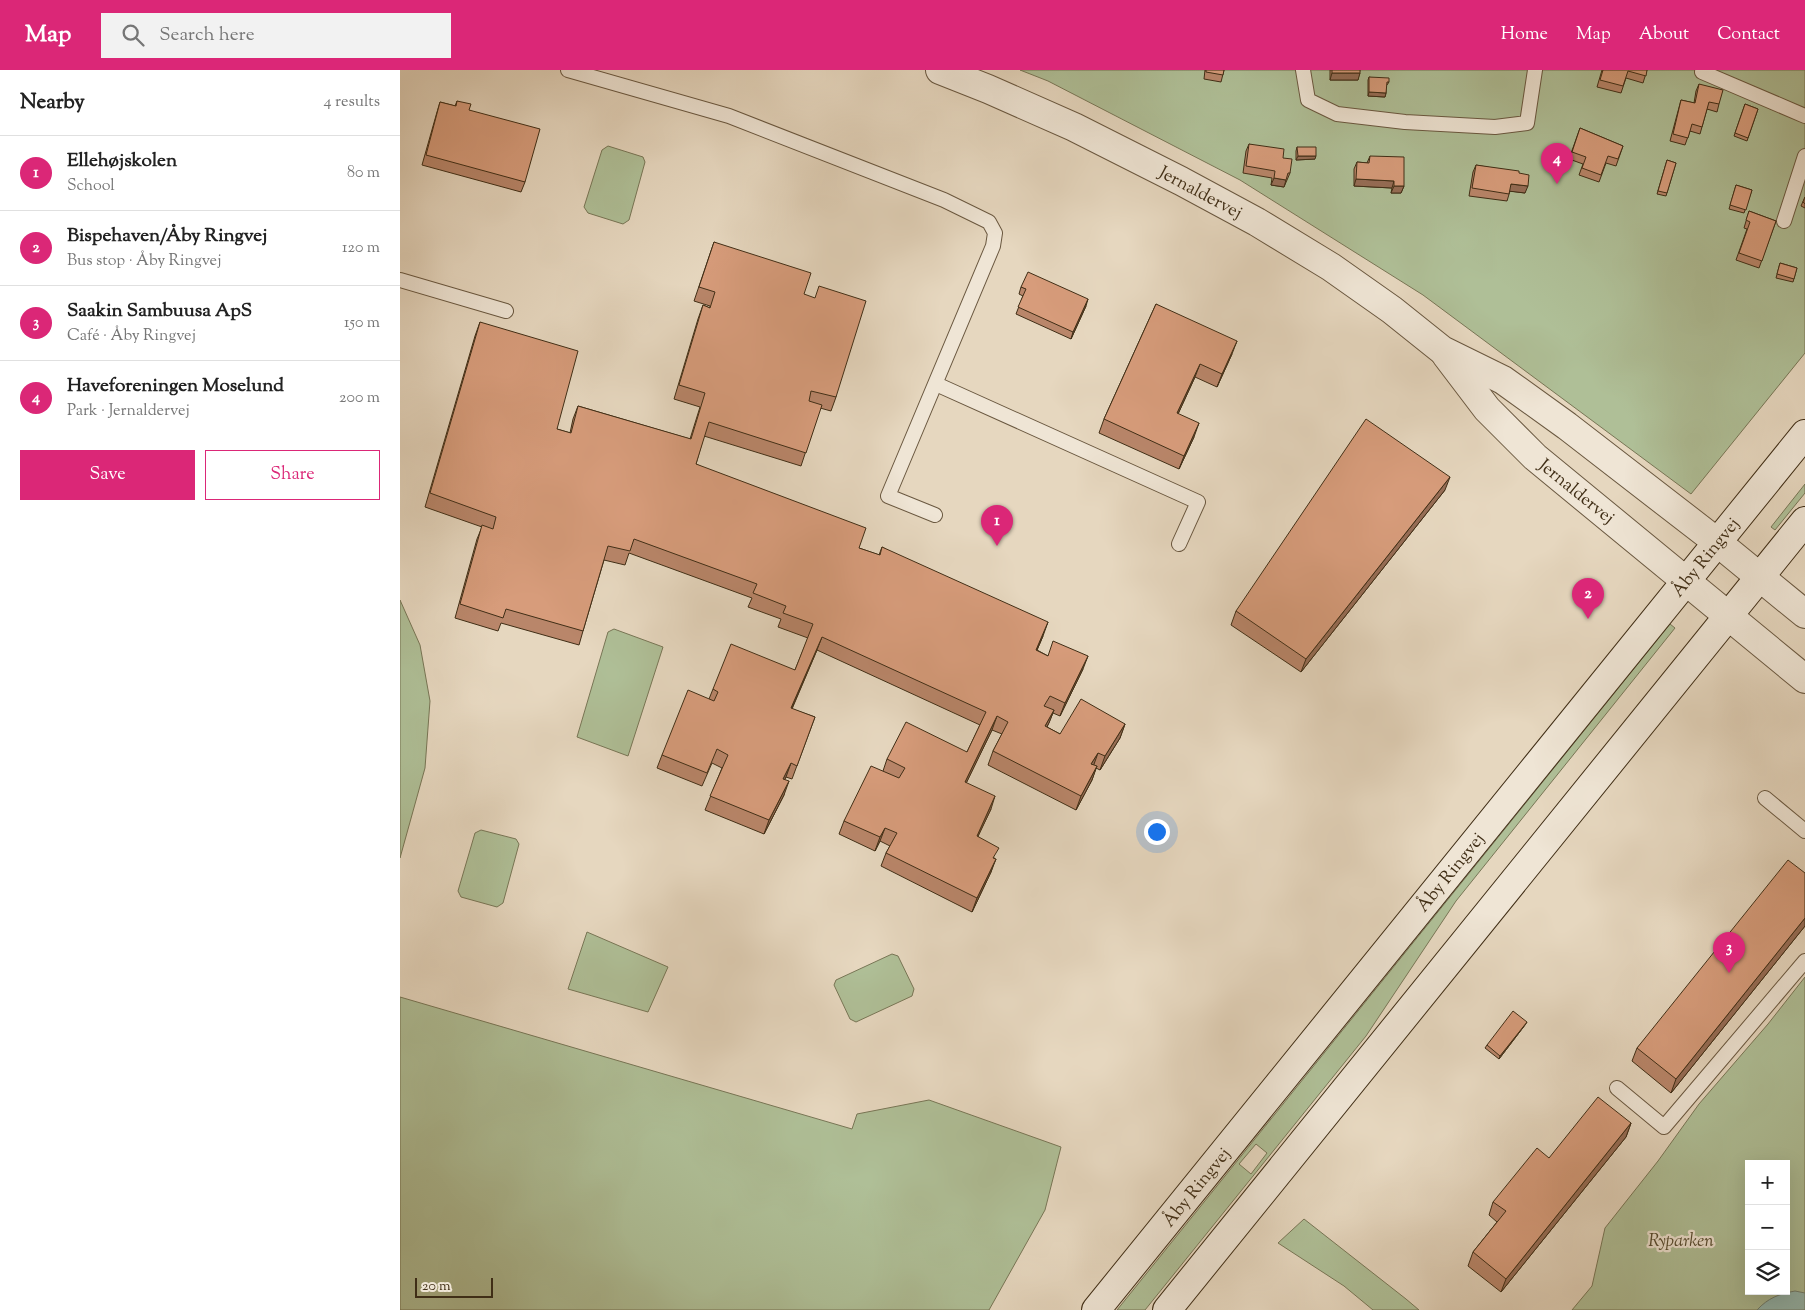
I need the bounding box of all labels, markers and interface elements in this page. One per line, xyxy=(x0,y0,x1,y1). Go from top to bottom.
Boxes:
search box xyxy=(101,13,451,58)
text: Map xyxy=(25,18,71,52)
icon: search xyxy=(119,21,147,49)
text: Search here xyxy=(159,22,255,49)
text: Home xyxy=(1501,22,1548,48)
text: Map xyxy=(1576,22,1611,48)
text: About xyxy=(1639,22,1689,48)
text: Contact xyxy=(1717,22,1780,48)
text: Nearby xyxy=(20,88,85,118)
text: 4 results xyxy=(324,91,380,114)
pin: 4 xyxy=(1541,143,1573,184)
text: Ellehøjskolen xyxy=(67,148,177,175)
street label: Jernaldervej xyxy=(1153,160,1247,227)
text: 1 xyxy=(33,162,39,185)
text: 80 m xyxy=(347,162,380,185)
text: School xyxy=(67,175,115,198)
text: Bispehaven/Åby Ringvej xyxy=(67,223,267,250)
text: 2 xyxy=(32,237,40,260)
text: 120 m xyxy=(342,237,380,260)
text: Bus stop · Åby Ringvej xyxy=(67,250,221,273)
text: Saakin Sambuusa ApS xyxy=(67,298,252,325)
text: 3 xyxy=(33,312,39,335)
text: 150 m xyxy=(344,312,380,335)
text: Café · Åby Ringvej xyxy=(67,325,196,348)
text: Haveforeningen Moselund xyxy=(67,373,284,400)
text: 4 xyxy=(32,387,40,410)
text: 200 m xyxy=(339,387,380,410)
text: Park · Jernaldervej xyxy=(67,400,190,423)
button: Save xyxy=(20,450,195,500)
button: Share xyxy=(205,450,380,500)
street label: Jernaldervej xyxy=(1531,453,1619,531)
pin: 1 xyxy=(981,505,1013,546)
street label: Åby Ringvej xyxy=(1666,513,1747,604)
pin: 2 xyxy=(1572,578,1604,619)
your location xyxy=(1144,819,1170,845)
street label: Åby Ringvej xyxy=(1411,828,1492,919)
pin: 3 xyxy=(1713,932,1745,973)
street label: Åby Ringvej xyxy=(1157,1143,1238,1234)
map controls xyxy=(1745,1160,1790,1295)
button: + xyxy=(1745,1160,1790,1205)
button: − xyxy=(1745,1205,1790,1250)
park label: Ryparken xyxy=(1648,1229,1714,1255)
button: layers xyxy=(1745,1250,1790,1295)
scale bar xyxy=(415,1275,492,1298)
text: 20 m xyxy=(422,1277,451,1297)

